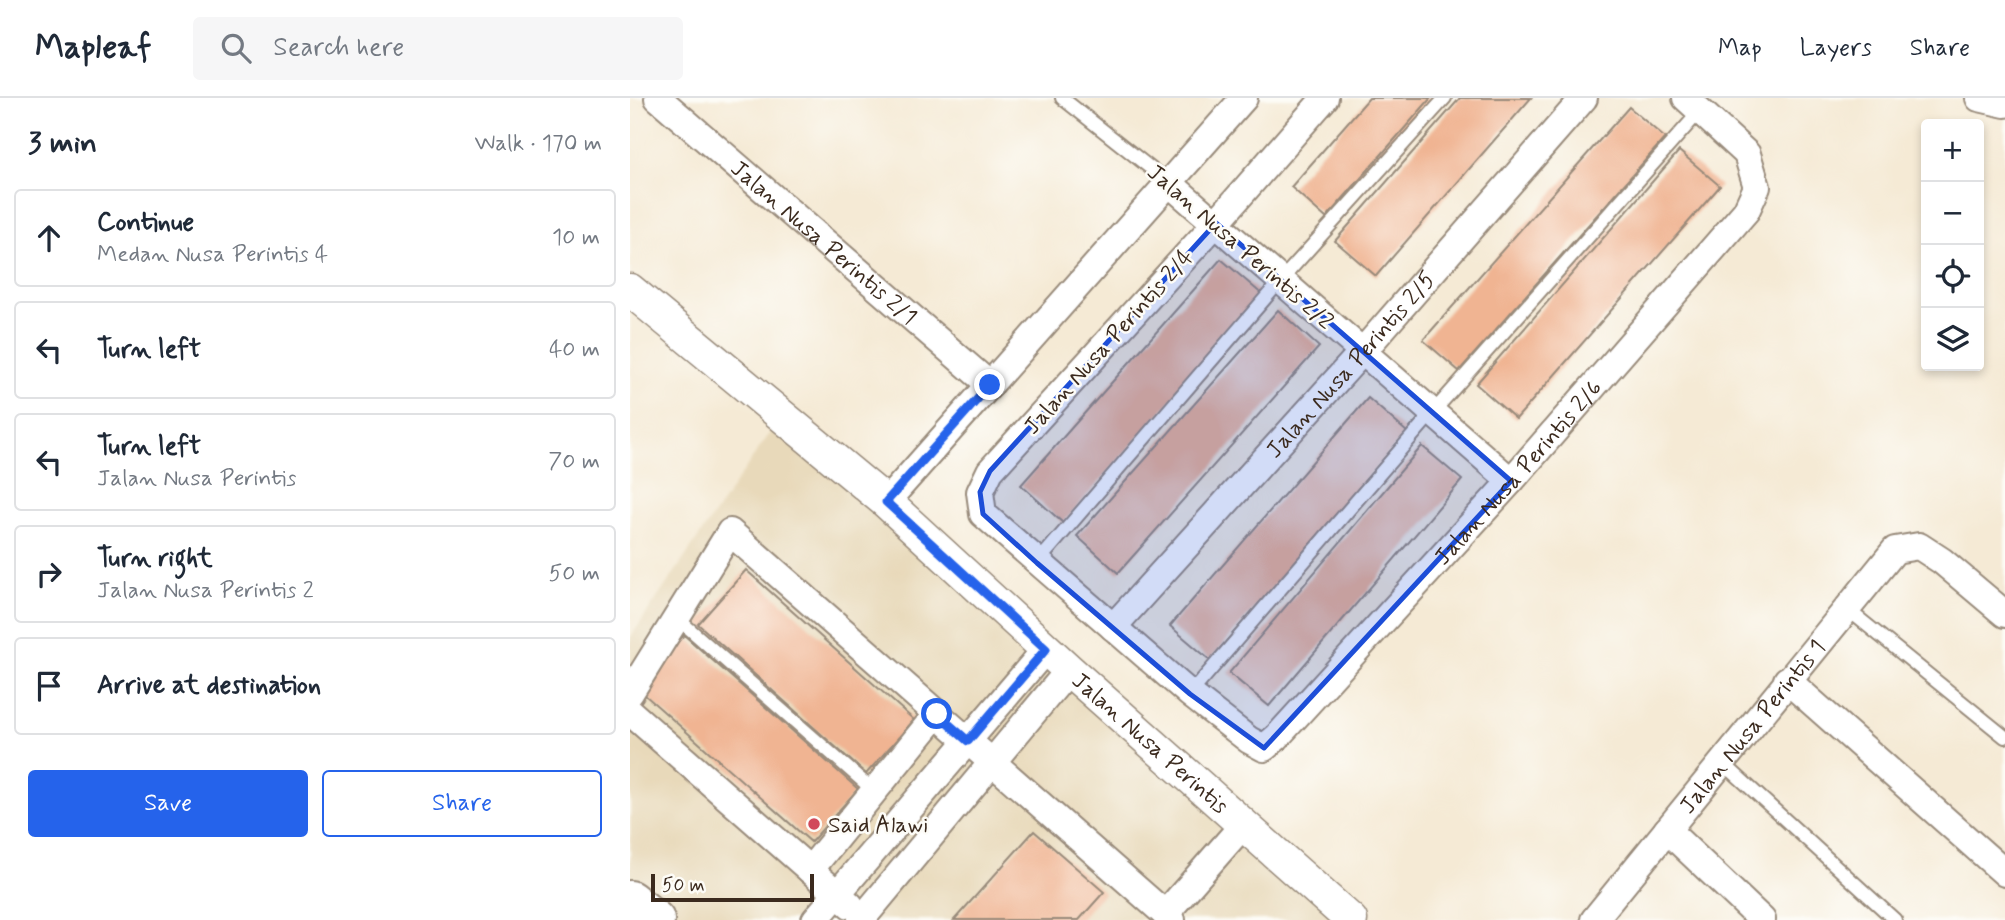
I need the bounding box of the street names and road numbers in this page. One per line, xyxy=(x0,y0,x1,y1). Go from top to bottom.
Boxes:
street label: Jalan Nusa Perintis 2/1 xyxy=(724,154,923,332)
street label: Jalan Nusa Perintis 2/2 xyxy=(1140,158,1339,337)
street label: Jalan Nusa Perintis 2/4 xyxy=(1018,243,1201,442)
street label: Jalan Nusa Perintis 2/5 xyxy=(1260,266,1443,465)
street label: Jalan Nusa Perintis 2/6 xyxy=(1428,374,1610,572)
street label: Jalan Nusa Perintis 1 xyxy=(1674,634,1833,821)
street label: Jalan Nusa Perintis xyxy=(1065,667,1234,821)

